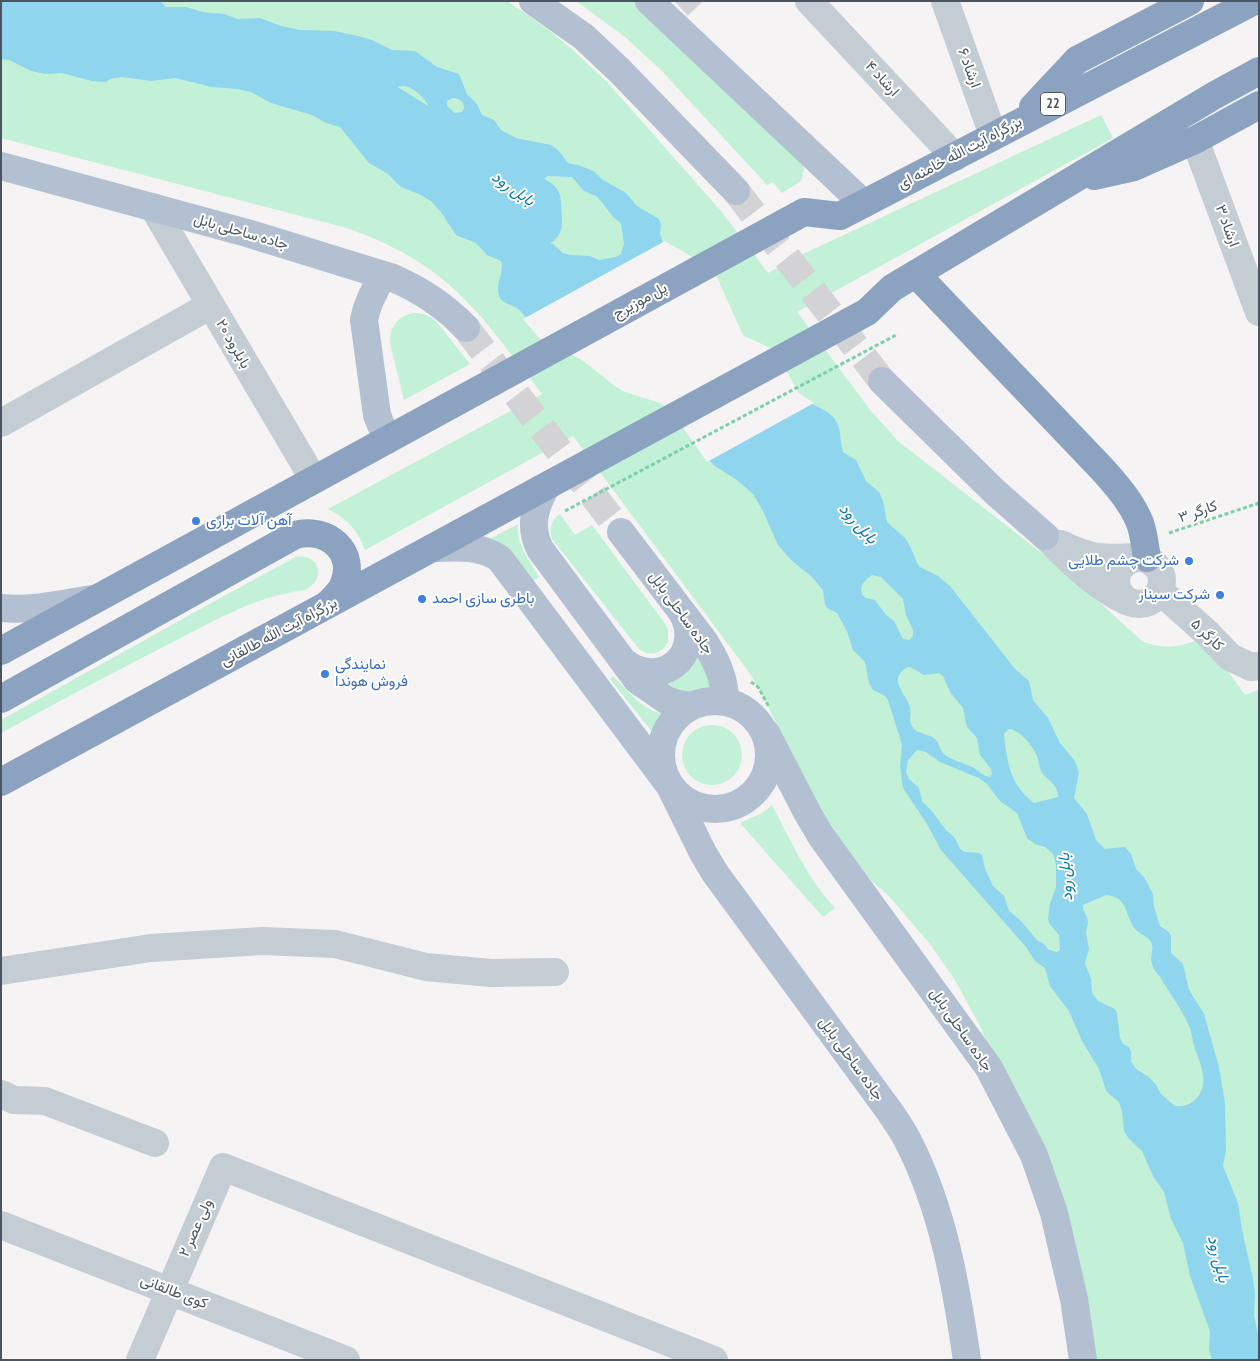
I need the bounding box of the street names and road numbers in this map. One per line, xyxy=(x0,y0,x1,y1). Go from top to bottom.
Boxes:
street label: ارشاد ۶ xyxy=(954,46,984,90)
street label: ارشاد ۴ xyxy=(861,57,903,101)
road number: 22 xyxy=(1040,92,1066,116)
street label: بزرگراه آیت الله خامنه ای xyxy=(895,113,1025,193)
street label: ارشاد ۳ xyxy=(1211,203,1243,249)
street label: جاده ساحلی بابل xyxy=(192,210,290,254)
street label: پل موزیرج xyxy=(610,279,670,323)
street label: بابلرود ۲۰ xyxy=(212,316,254,372)
street label: کارگر ۳ xyxy=(1176,497,1220,527)
street label: جاده ساحلی بابل xyxy=(645,568,717,658)
street label: بزرگراه آیت الله طالقانی xyxy=(218,594,340,670)
street label: کارگر ۵ xyxy=(1187,615,1227,655)
street label: جاده ساحلی بابل xyxy=(926,985,996,1075)
street label: جاده ساحلی بایل xyxy=(815,1014,887,1104)
street label: ولی عصر ۲ xyxy=(175,1196,217,1260)
street label: کوی طالقانی xyxy=(138,1271,210,1313)

